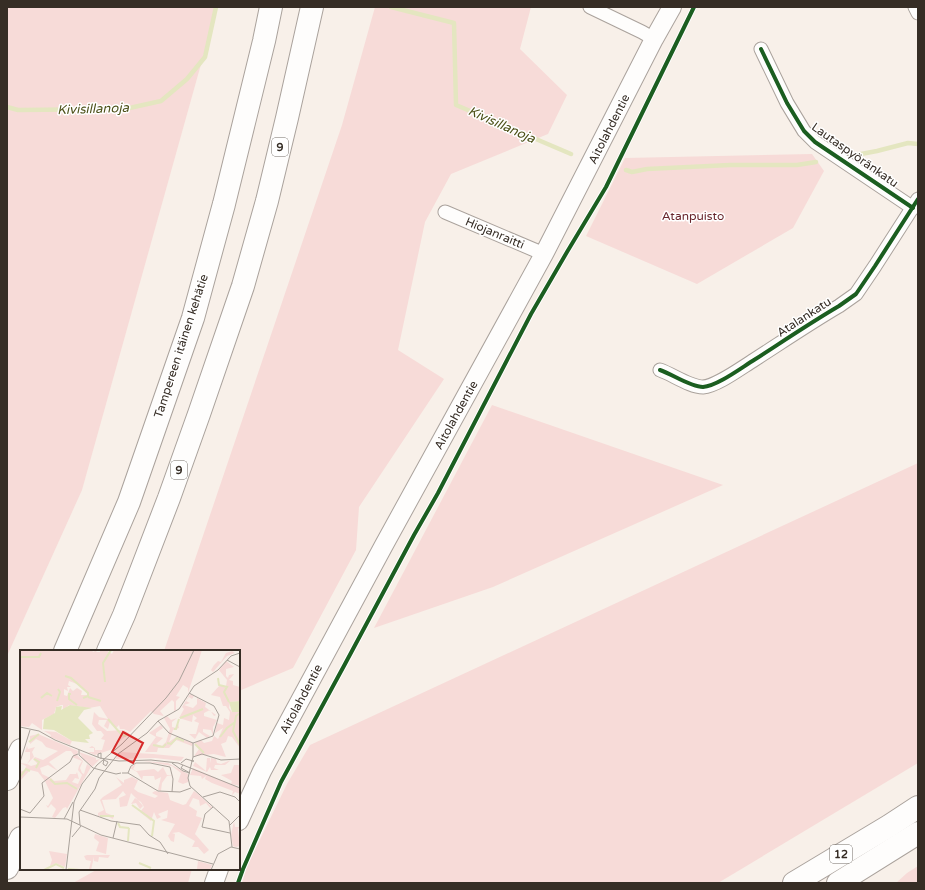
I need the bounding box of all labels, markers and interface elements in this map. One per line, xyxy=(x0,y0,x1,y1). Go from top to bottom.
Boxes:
street label: Aitolahdentie xyxy=(585,92,633,166)
water label: Kivisillanoja xyxy=(57,100,130,118)
water label: Kivisillanoja xyxy=(466,103,538,147)
street label: Lautaspyöränkatu xyxy=(809,120,901,190)
road number: 9 xyxy=(272,138,288,156)
park label: Atanpuisto xyxy=(662,209,724,223)
street label: Hiojanraitti xyxy=(463,214,527,252)
street label: Tampereen itäinen kehätie xyxy=(151,272,211,420)
street label: Atalankatu xyxy=(774,294,834,340)
street label: Aitolahdentie xyxy=(431,378,481,452)
road number: 9 xyxy=(171,461,187,479)
inset map xyxy=(20,650,240,870)
street label: Aitolahdentie xyxy=(277,662,325,736)
road number: 12 xyxy=(830,845,852,863)

